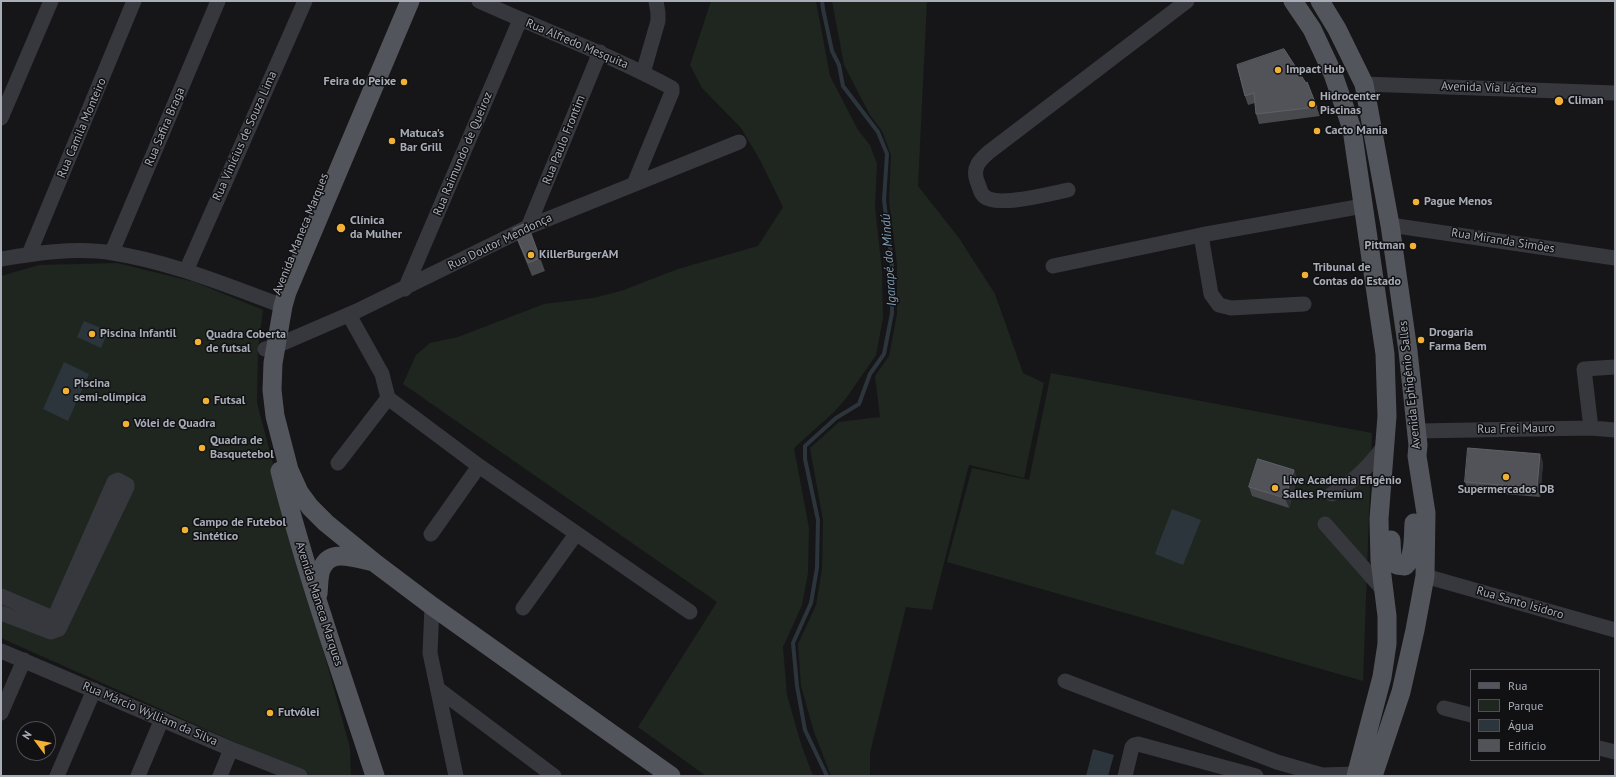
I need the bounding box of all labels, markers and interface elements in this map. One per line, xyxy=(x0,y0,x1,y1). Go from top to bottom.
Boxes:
street label: Rua Alfredo Mesquita xyxy=(524,16,630,72)
place label: Impact Hub xyxy=(1286,63,1345,77)
marker: Impact Hub xyxy=(1273,65,1283,75)
street label: Rua Vinícius de Souza Lima xyxy=(210,69,280,203)
place label: Feira do Peixe xyxy=(324,75,396,89)
street label: Rua Camila Monteiro xyxy=(54,76,110,180)
marker: Feira do Peixe xyxy=(399,77,409,87)
street label: Avenida Vía Láctea xyxy=(1441,79,1537,97)
street label: Rua Safira Braga xyxy=(142,85,188,169)
street label: Rua Raimundo de Queiroz xyxy=(430,90,496,218)
place label: Hidrocenter Piscinas xyxy=(1320,90,1380,118)
street label: Rua Paulo Frontim xyxy=(540,93,588,187)
place label: Climan xyxy=(1568,94,1604,108)
marker: Climan xyxy=(1553,95,1565,107)
marker: Hidrocenter Piscinas xyxy=(1307,99,1317,109)
place label: Cacto Mania xyxy=(1325,124,1388,138)
marker: Cacto Mania xyxy=(1312,126,1322,136)
place label: Matuca's Bar Grill xyxy=(400,127,444,155)
marker: Matuca's Bar Grill xyxy=(387,136,397,146)
street label: Avenida Maneca Marques xyxy=(270,171,332,297)
place label: Pague Menos xyxy=(1424,195,1492,209)
marker: Pague Menos xyxy=(1411,197,1421,207)
street label: Rua Doutor Mendonça xyxy=(446,211,554,273)
water label: Igarapé do Mindú xyxy=(878,213,900,307)
place label: Clínica da Mulher xyxy=(350,214,402,242)
marker: Clínica da Mulher xyxy=(335,222,347,234)
street label: Rua Miranda Simões xyxy=(1450,226,1556,256)
place label: Pittman xyxy=(1364,239,1405,253)
marker: Pittman xyxy=(1408,241,1418,251)
place label: KillerBurgerAM xyxy=(539,248,618,262)
marker: KillerBurgerAM xyxy=(526,250,536,260)
place label: Tribunal de Contas do Estado xyxy=(1313,261,1401,289)
marker: Tribunal de Contas do Estado xyxy=(1300,270,1310,280)
street label: Avenida Ephigênio Salles xyxy=(1396,320,1424,450)
place label: Drogaria Farma Bem xyxy=(1429,326,1487,354)
place label: Piscina Infantil xyxy=(100,327,176,341)
place label: Quadra Coberta de futsal xyxy=(206,328,286,356)
marker: Piscina Infantil xyxy=(87,329,97,339)
marker: Drogaria Farma Bem xyxy=(1416,335,1426,345)
marker: Quadra Coberta de futsal xyxy=(193,337,203,347)
place label: Piscina semi-olímpica xyxy=(74,377,146,405)
marker: Piscina semi-olímpica xyxy=(61,386,71,396)
place label: Futsal xyxy=(214,394,245,408)
marker: Futsal xyxy=(201,396,211,406)
place label: Vólei de Quadra xyxy=(134,417,215,431)
marker: Vólei de Quadra xyxy=(121,419,131,429)
street label: Rua Frei Mauro xyxy=(1477,421,1555,437)
place label: Quadra de Basquetebol xyxy=(210,434,274,462)
marker: Quadra de Basquetebol xyxy=(197,443,207,453)
marker: Supermercados DB xyxy=(1501,472,1511,482)
place label: Live Academia Efigênio Salles Premium xyxy=(1283,474,1401,502)
marker: Live Academia Efigênio Salles Premium xyxy=(1270,483,1280,493)
place label: Supermercados DB xyxy=(1458,483,1554,497)
place label: Campo de Futebol Sintético xyxy=(193,516,286,544)
marker: Campo de Futebol Sintético xyxy=(180,525,190,535)
street label: Avenida Maneca Marques xyxy=(292,540,346,668)
street label: Rua Santo Isidoro xyxy=(1475,584,1565,622)
legend xyxy=(1470,669,1600,761)
text: Rua xyxy=(1508,678,1527,693)
street label: Rua Márcio Wylliam da Silva xyxy=(80,679,220,749)
text: Parque xyxy=(1508,698,1543,713)
place label: Futvôlei xyxy=(278,706,319,720)
marker: Futvôlei xyxy=(265,708,275,718)
text: Água xyxy=(1508,718,1534,733)
north arrow xyxy=(16,721,56,761)
text: N xyxy=(19,728,35,742)
text: Edifício xyxy=(1508,738,1546,753)

